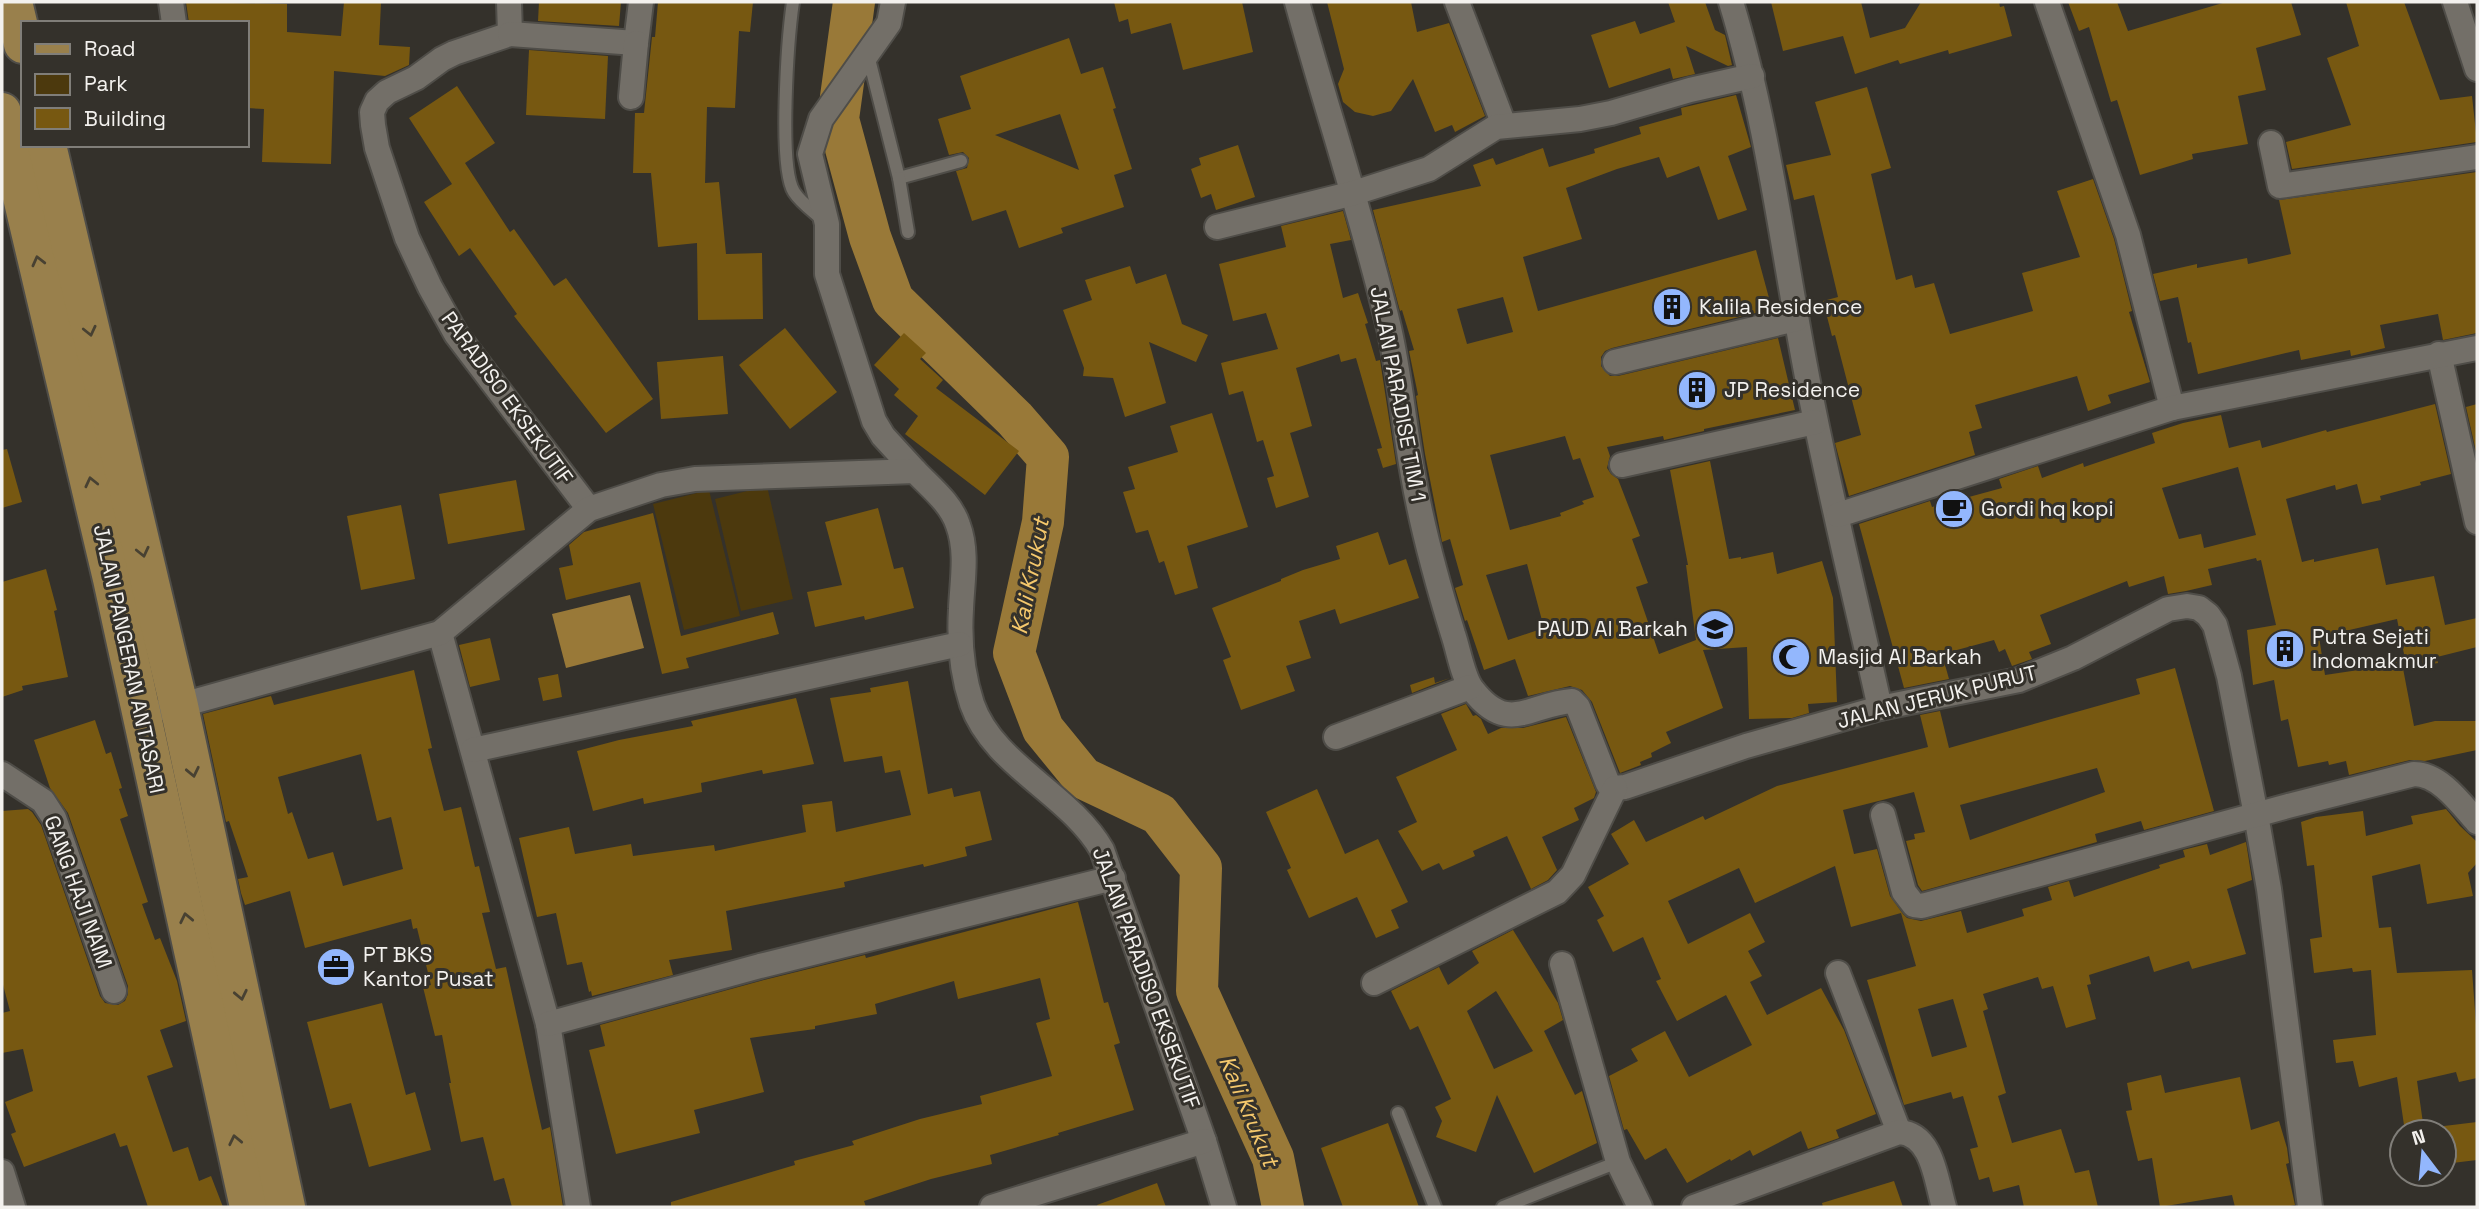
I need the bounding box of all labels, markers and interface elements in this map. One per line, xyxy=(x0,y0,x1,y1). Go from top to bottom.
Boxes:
legend xyxy=(21,21,248,147)
text: Road xyxy=(84,35,136,62)
text: Park xyxy=(84,70,128,97)
text: Building xyxy=(84,105,166,132)
one-way arrow xyxy=(32,255,46,267)
street label: JALAN PARADISE TIM 1 xyxy=(1364,284,1433,504)
building icon: Kalila Residence xyxy=(1651,286,1693,328)
place label: Kalila Residence xyxy=(1699,293,1863,320)
street label: PARADISO EKSEKUTIF xyxy=(436,306,579,490)
one-way arrow xyxy=(82,325,96,337)
building icon: JP Residence xyxy=(1676,369,1718,411)
place label: JP Residence xyxy=(1724,376,1860,403)
one-way arrow xyxy=(84,476,99,488)
cafe icon: Gordi hq kopi xyxy=(1933,488,1975,530)
place label: Gordi hq kopi xyxy=(1981,495,2114,522)
water label: Kali Krukut xyxy=(1004,513,1056,637)
street label: JALAN PANGERAN ANTASARI xyxy=(88,522,171,796)
one-way arrow xyxy=(134,546,149,558)
school or university icon: PAUD Al Barkah xyxy=(1694,608,1736,650)
place label: PAUD Al Barkah xyxy=(1537,615,1688,642)
place label: Putra Sejati Indomakmur xyxy=(2312,623,2437,674)
building icon: Putra Sejati Indomakmur xyxy=(2264,628,2306,670)
mosque icon: Masjid Al Barkah xyxy=(1770,636,1812,678)
place label: Masjid Al Barkah xyxy=(1818,643,1982,670)
street label: JALAN JERUK PURUT xyxy=(1834,659,2040,734)
one-way arrow xyxy=(184,766,199,778)
street label: GANG HAJI NAIM xyxy=(38,812,119,972)
street label: JALAN PARADISO EKSEKUTIF xyxy=(1087,843,1206,1112)
one-way arrow xyxy=(180,912,194,924)
place label: PT BKS Kantor Pusat xyxy=(363,941,494,992)
office icon: PT BKS Kantor Pusat xyxy=(315,946,357,988)
one-way arrow xyxy=(232,989,247,1001)
water label: Kali Krukut xyxy=(1212,1051,1287,1174)
north arrow xyxy=(2388,1118,2458,1188)
text: N xyxy=(2409,1123,2428,1151)
one-way arrow xyxy=(228,1134,243,1146)

